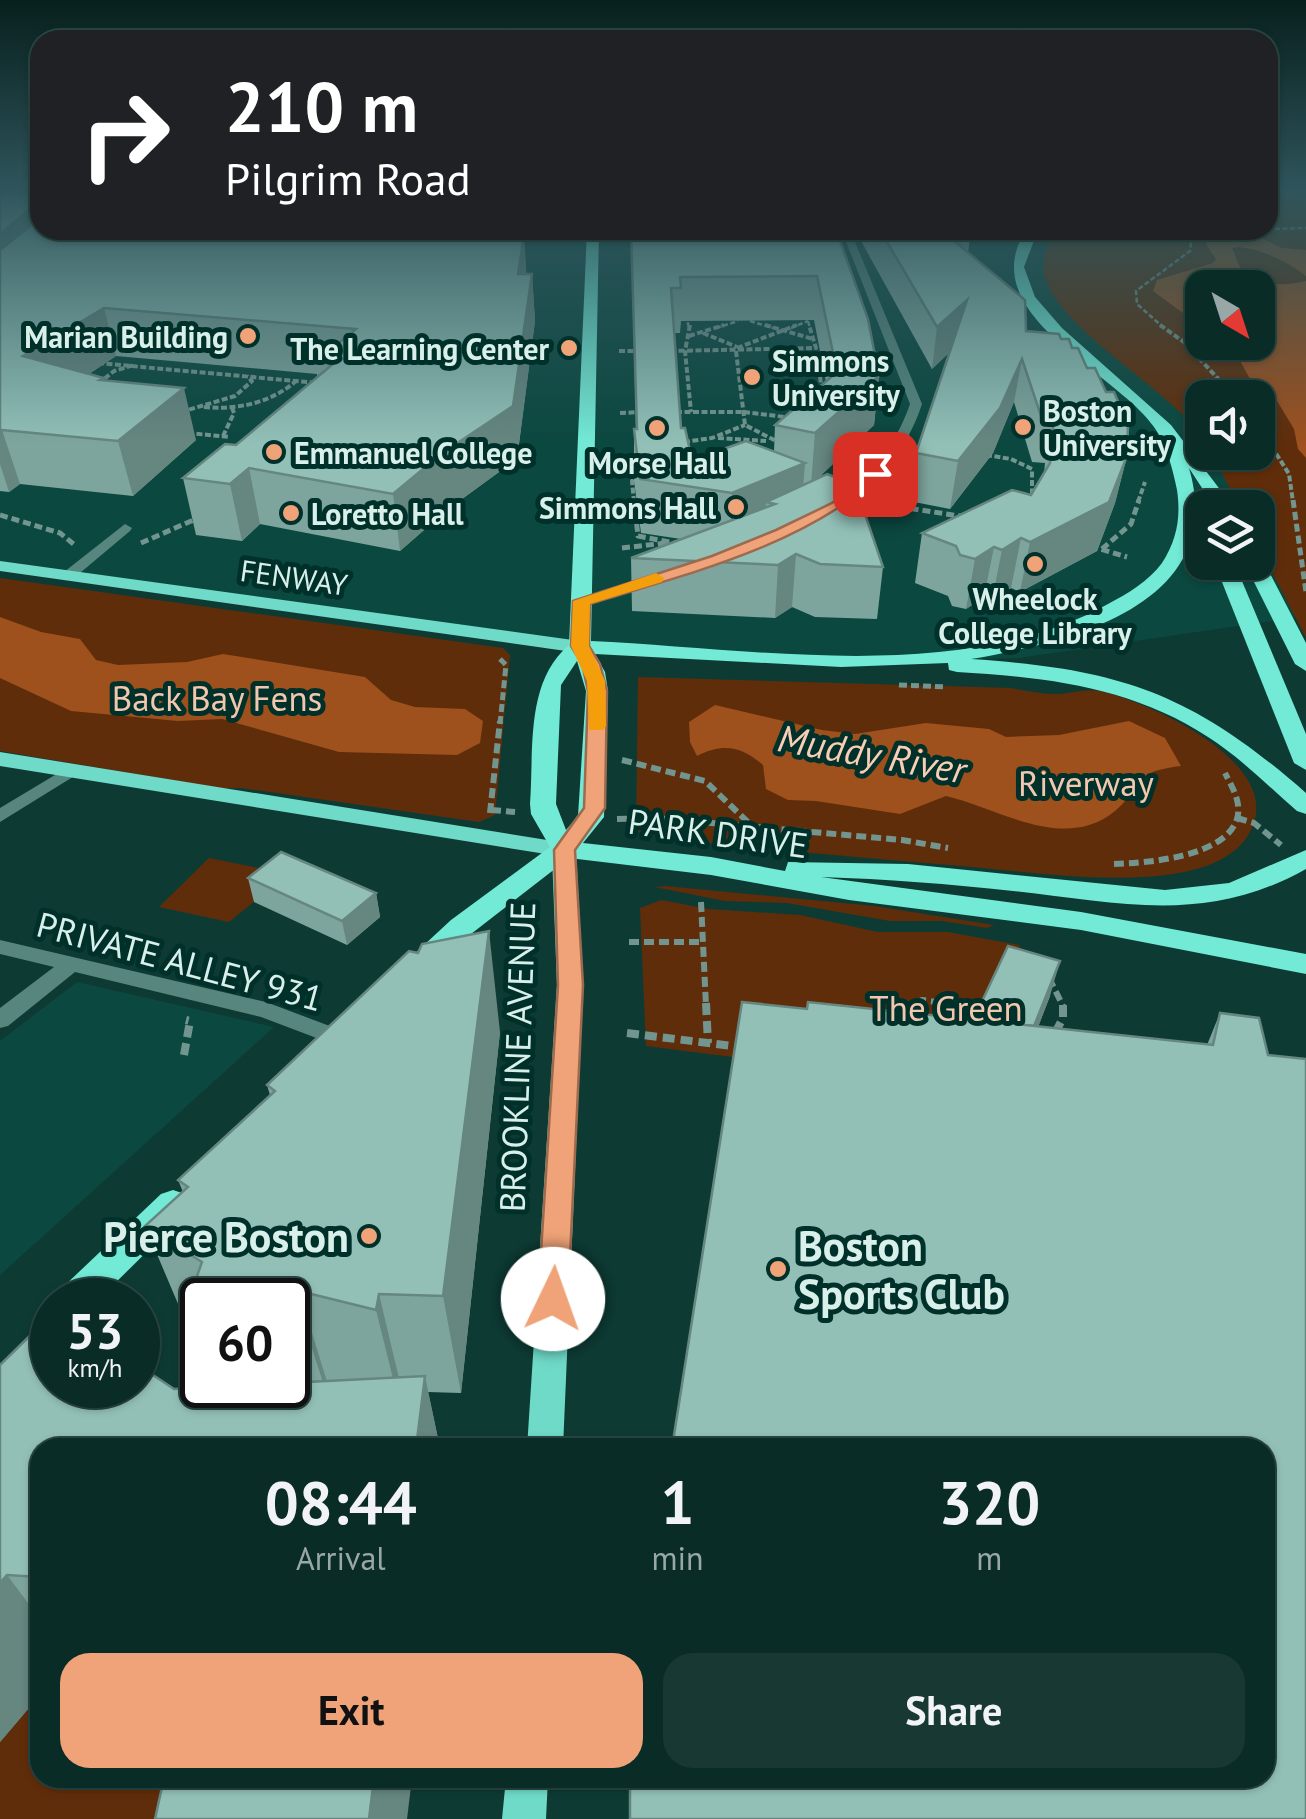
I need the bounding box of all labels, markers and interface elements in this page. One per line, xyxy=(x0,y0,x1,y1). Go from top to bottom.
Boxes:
text: 210 m xyxy=(225,61,418,151)
icon: right xyxy=(60,70,190,200)
text: Pilgrim Road xyxy=(225,149,471,207)
north arrow xyxy=(1185,270,1275,360)
map controls xyxy=(1185,270,1275,580)
place label: Marian Building xyxy=(24,317,228,356)
marker: Marian Building xyxy=(237,325,259,347)
place label: The Learning Center xyxy=(290,329,549,368)
marker: The Learning Center xyxy=(558,337,580,359)
place label: Simmons University xyxy=(772,341,901,414)
marker: Simmons University xyxy=(741,366,763,388)
button: sound xyxy=(1185,380,1275,470)
place label: Boston University xyxy=(1043,391,1172,464)
marker: Boston University xyxy=(1012,416,1034,438)
marker: Morse Hall xyxy=(646,417,668,439)
pin xyxy=(833,432,918,517)
place label: Emmanuel College xyxy=(294,433,532,472)
marker: Emmanuel College xyxy=(263,441,285,463)
place label: Morse Hall xyxy=(588,443,726,482)
icon: arrive xyxy=(848,447,903,502)
place label: Simmons Hall xyxy=(539,488,716,527)
button: layers xyxy=(1185,490,1275,580)
place label: Loretto Hall xyxy=(311,494,464,533)
marker: Simmons Hall xyxy=(725,496,747,518)
marker: Loretto Hall xyxy=(280,502,302,524)
street label: FENWAY xyxy=(238,550,350,604)
marker: Wheelock College Library xyxy=(1024,553,1046,575)
place label: Wheelock College Library xyxy=(938,579,1132,652)
park label: Back Bay Fens xyxy=(112,675,322,721)
water label: Muddy River xyxy=(774,712,972,794)
park label: Riverway xyxy=(1018,760,1154,806)
street label: PARK DRIVE xyxy=(625,798,811,868)
street label: PRIVATE ALLEY 931 xyxy=(32,901,328,1021)
street label: BROOKLINE AVENUE xyxy=(489,901,545,1213)
park label: The Green xyxy=(869,985,1023,1031)
place label: Pierce Boston xyxy=(103,1209,349,1264)
place label: Boston Sports Club xyxy=(798,1218,1005,1321)
marker: Pierce Boston xyxy=(358,1225,380,1247)
position arrow xyxy=(501,1247,605,1351)
marker: Boston Sports Club xyxy=(767,1258,789,1280)
speed limit sign: 60 xyxy=(180,1278,310,1408)
text: 53 xyxy=(67,1298,123,1363)
text: km/h xyxy=(68,1352,122,1384)
text: 08:44 xyxy=(265,1463,417,1541)
text: 1 xyxy=(661,1463,695,1541)
text: 320 xyxy=(938,1463,1040,1541)
text: Arrival xyxy=(296,1537,386,1579)
text: min xyxy=(652,1537,704,1579)
text: m xyxy=(976,1537,1002,1579)
button: Exit xyxy=(60,1653,643,1768)
button: Share xyxy=(663,1653,1245,1768)

